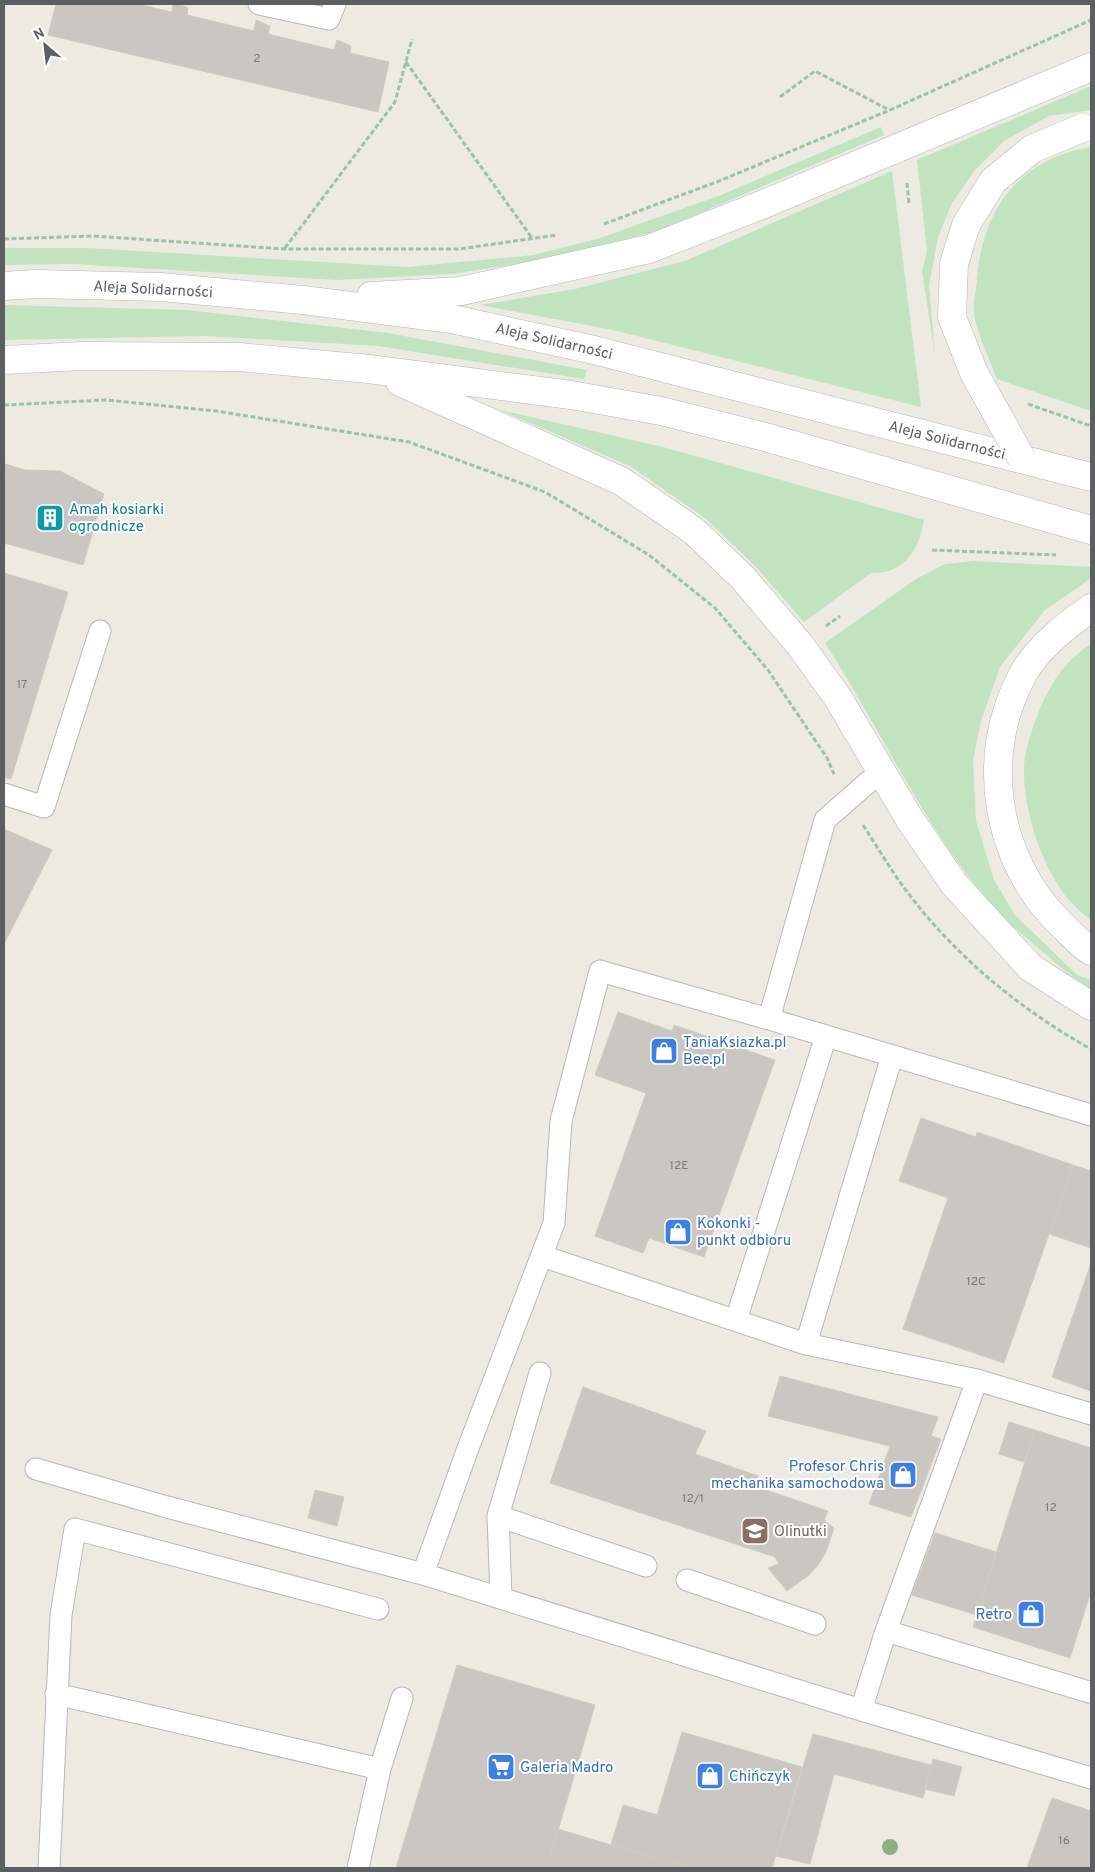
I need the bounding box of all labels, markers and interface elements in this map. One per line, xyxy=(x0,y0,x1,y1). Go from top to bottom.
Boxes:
north arrow xyxy=(20,20,70,70)
text: N xyxy=(31,25,48,45)
house number: 2 xyxy=(253,51,261,67)
street label: Aleja Solidarności xyxy=(93,278,213,303)
street label: Aleja Solidarności xyxy=(493,320,614,365)
street label: Aleja Solidarności xyxy=(886,418,1007,465)
place label: Amah kosiarki ogrodnicze xyxy=(69,501,164,537)
building icon: Amah kosiarki ogrodnicze xyxy=(35,503,65,533)
house number: 17 xyxy=(17,677,27,693)
place label: TaniaKsiazka.pl Bee.pl xyxy=(683,1034,786,1070)
shop icon: TaniaKsiazka.pl Bee.pl xyxy=(649,1036,679,1066)
house number: 12E xyxy=(669,1158,689,1174)
place label: Kokonki - punkt odbioru xyxy=(697,1215,791,1251)
shop icon: Kokonki - punkt odbioru xyxy=(663,1217,693,1247)
house number: 12C xyxy=(966,1274,986,1290)
place label: Profesor Chris mechanika samochodowa xyxy=(711,1458,884,1494)
shop icon: Profesor Chris mechanika samochodowa xyxy=(888,1460,918,1490)
house number: 12/1 xyxy=(682,1491,704,1507)
house number: 12 xyxy=(1045,1500,1057,1516)
school or university icon: Olinutki xyxy=(740,1516,770,1546)
place label: Olinutki xyxy=(774,1523,827,1542)
shop icon: Retro xyxy=(1016,1599,1046,1629)
place label: Retro xyxy=(976,1606,1012,1625)
supermarket icon: Galeria Madro xyxy=(486,1752,516,1782)
place label: Galeria Madro xyxy=(520,1759,613,1778)
shop icon: Chińczyk xyxy=(695,1761,725,1791)
place label: Chińczyk xyxy=(729,1768,790,1787)
house number: 16 xyxy=(1058,1833,1070,1849)

